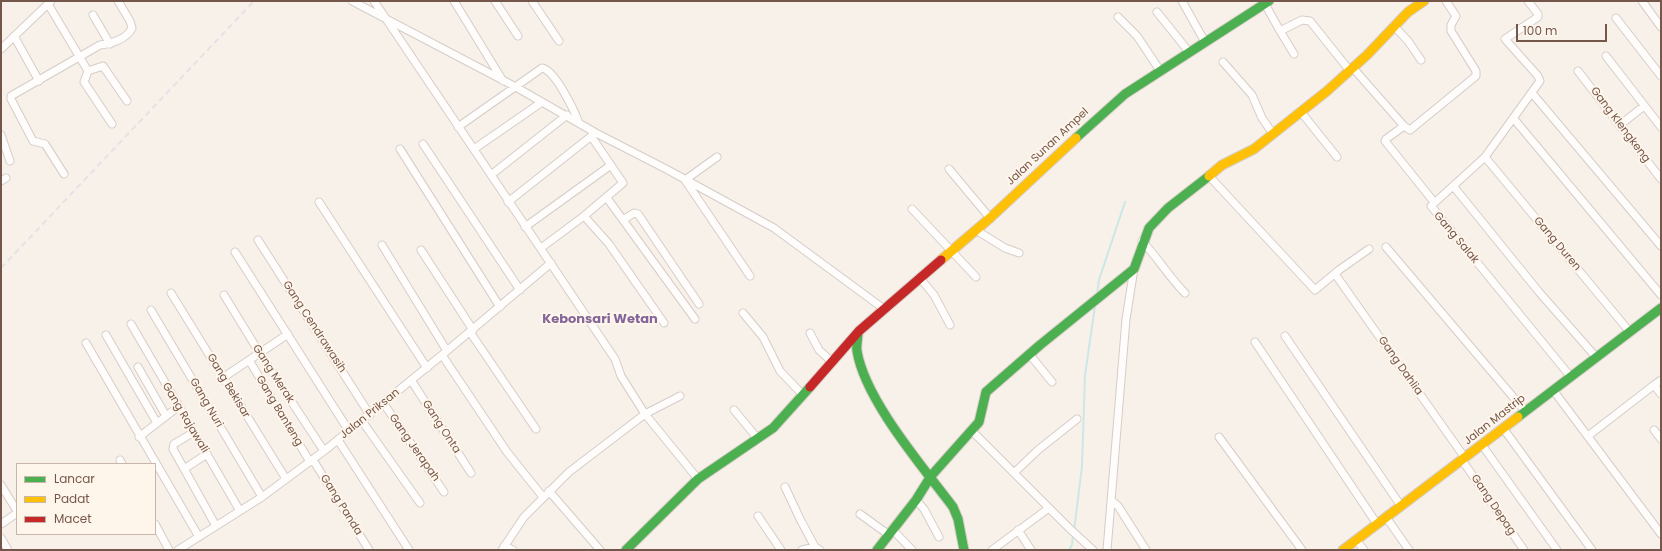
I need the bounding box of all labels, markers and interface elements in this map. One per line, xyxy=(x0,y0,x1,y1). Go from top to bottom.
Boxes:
scale bar xyxy=(1518,16,1609,42)
text: 100 m xyxy=(1523,22,1557,39)
street label: Gang Klengkeng xyxy=(1587,85,1653,165)
street label: Jalan Sunan Ampel xyxy=(1004,106,1092,188)
street label: Gang Salak xyxy=(1431,210,1481,266)
street label: Gang Duren xyxy=(1531,214,1583,274)
street label: Gang Cendrawasih xyxy=(279,279,349,375)
district label: Kebonsari Wetan xyxy=(542,312,658,328)
street label: Gang Dahlia xyxy=(1375,334,1425,398)
street label: Gang Merak xyxy=(249,342,297,406)
street label: Gang Bekisar xyxy=(204,351,252,421)
street label: Gang Banteng xyxy=(253,373,305,449)
street label: Gang Nuri xyxy=(187,376,225,430)
street label: Gang Rajawali xyxy=(159,381,211,455)
street label: Jalan Priksan xyxy=(338,386,402,442)
street label: Jalan Mastrip xyxy=(1462,392,1528,448)
street label: Gang Onta xyxy=(419,398,463,456)
street label: Gang Jerapah xyxy=(386,412,442,484)
legend xyxy=(16,463,156,535)
text: Lancar xyxy=(54,470,95,487)
street label: Gang Panda xyxy=(317,472,365,538)
street label: Gang Depag xyxy=(1468,472,1518,538)
text: Padat xyxy=(54,490,90,507)
text: Macet xyxy=(54,510,92,527)

